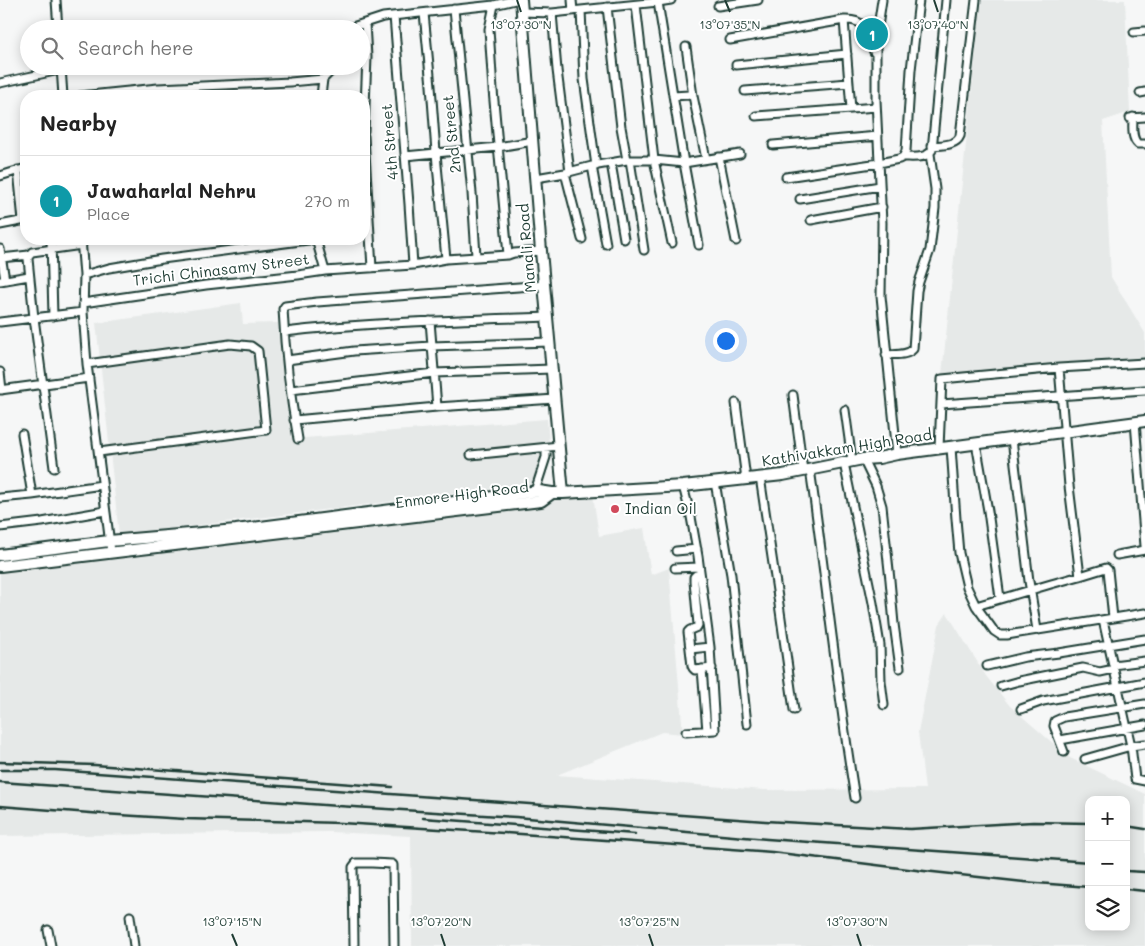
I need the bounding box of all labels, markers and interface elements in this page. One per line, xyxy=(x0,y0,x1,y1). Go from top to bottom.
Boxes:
pin: 1 xyxy=(856,15,888,53)
text: 13°07'30"N xyxy=(490,16,552,32)
text: 13°07'35"N xyxy=(700,16,760,32)
text: 13°07'40"N xyxy=(907,16,969,32)
search box xyxy=(20,20,370,75)
icon: search xyxy=(38,34,66,62)
text: Search here xyxy=(78,35,194,60)
street label: 2nd Street xyxy=(437,94,465,174)
street label: 4th Street xyxy=(376,103,402,181)
text: Nearby xyxy=(40,109,117,136)
text: Jawaharlal Nehru xyxy=(87,178,256,203)
text: 1 xyxy=(52,190,60,211)
text: 270 m xyxy=(304,190,350,211)
text: Place xyxy=(87,203,130,224)
street label: Manali Road xyxy=(512,203,540,294)
street label: Trichi Chinasamy Street xyxy=(132,248,310,290)
your location xyxy=(713,328,739,354)
street label: Kathivakkam High Road xyxy=(760,424,933,470)
street label: Enmore High Road xyxy=(394,476,530,512)
place label: Indian Oil xyxy=(625,498,697,518)
marker: Indian Oil xyxy=(609,503,621,515)
map controls xyxy=(1085,796,1130,931)
button: + xyxy=(1085,796,1130,841)
button: − xyxy=(1085,841,1130,886)
button: layers xyxy=(1085,886,1130,931)
text: 13°07'15"N xyxy=(202,913,262,929)
text: 13°07'20"N xyxy=(411,913,471,929)
text: 13°07'25"N xyxy=(619,913,679,929)
text: 13°07'30"N xyxy=(826,913,888,929)

